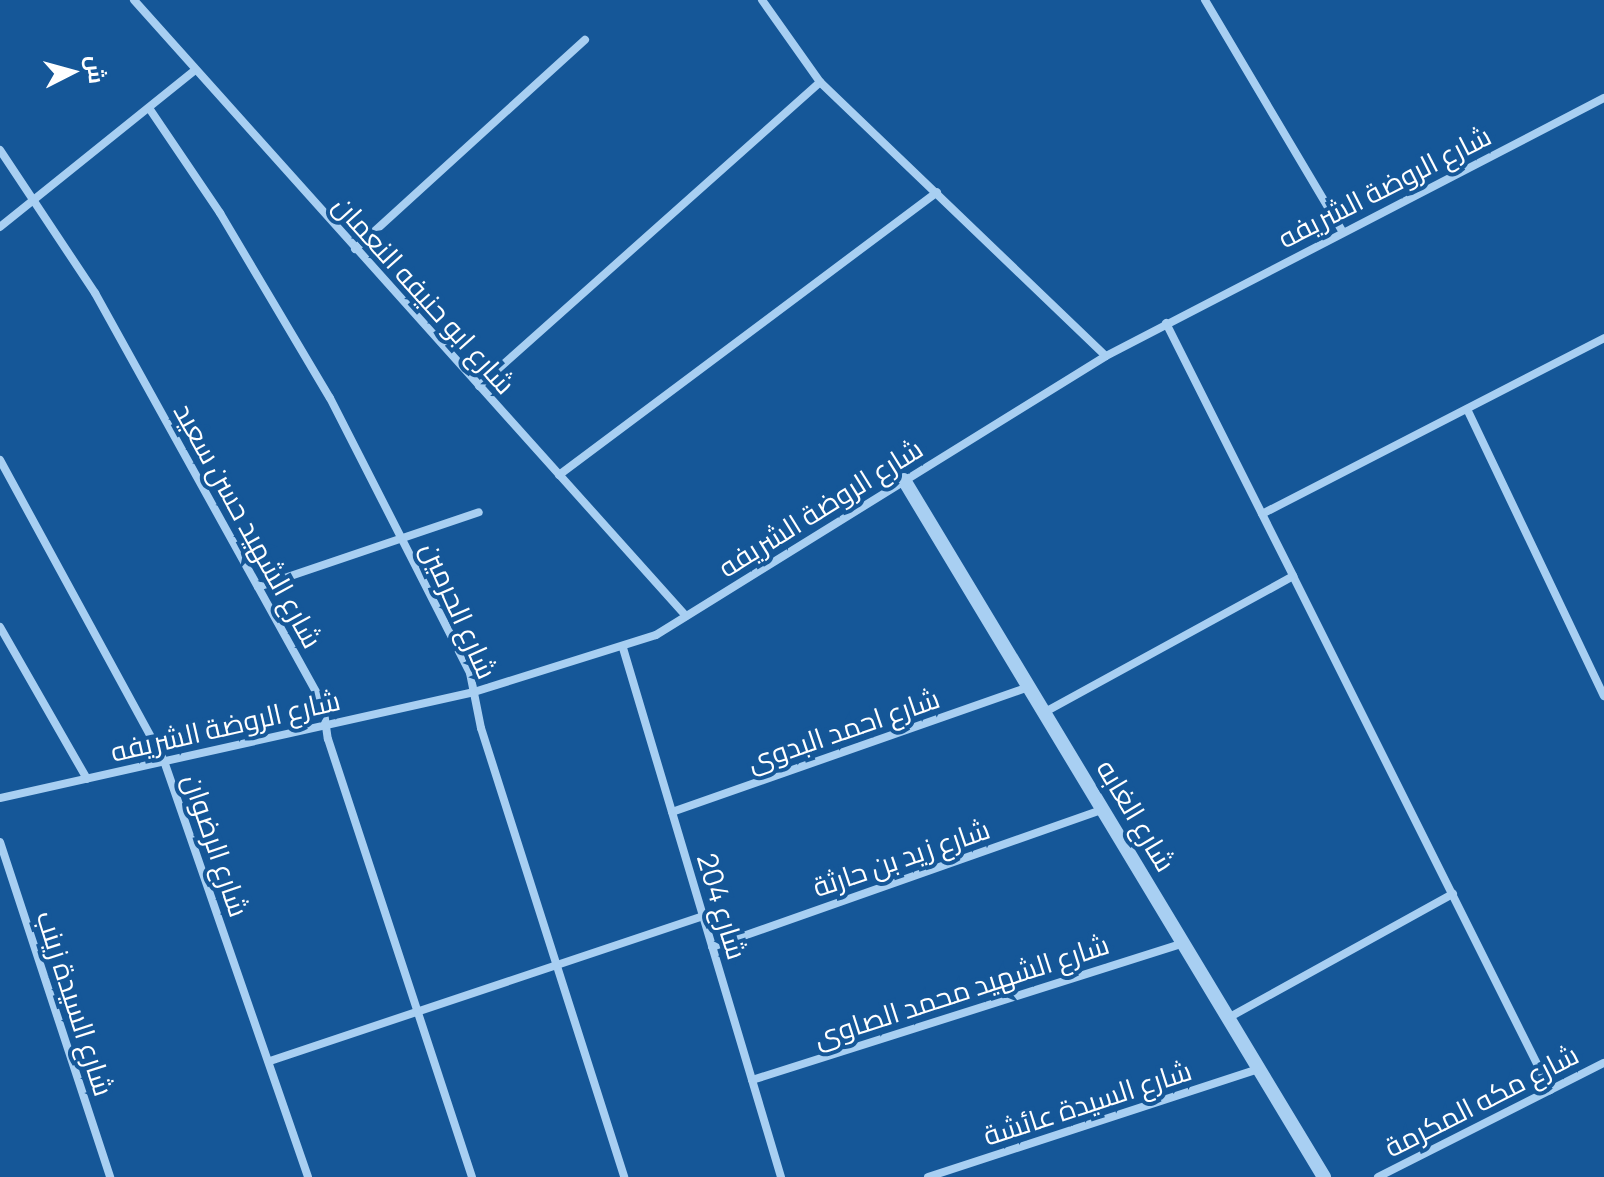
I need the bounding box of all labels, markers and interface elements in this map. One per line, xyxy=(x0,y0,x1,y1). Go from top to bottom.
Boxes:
north arrow xyxy=(32,32,112,112)
text: ش xyxy=(79,54,112,85)
street label: شارع الروضة الشريفه xyxy=(1272,118,1496,254)
street label: شارع ابو حنيفه النعمان xyxy=(327,188,523,400)
street label: شارع الشهيد حسن سعيد xyxy=(168,397,330,653)
street label: شارع الروضة الشريفه xyxy=(712,431,928,583)
street label: شارع الحرمين xyxy=(415,536,505,684)
street label: شارع احمد البدوى xyxy=(742,680,944,778)
street label: شارع الروضة الشريفه xyxy=(107,682,343,768)
street label: شارع الغابه xyxy=(1090,753,1184,877)
street label: شارع الرضوان xyxy=(177,769,257,921)
street label: شارع زيد بن حارثة xyxy=(808,811,994,903)
street label: شارع 204 xyxy=(691,849,755,963)
street label: شارع السيدة زينب xyxy=(30,906,122,1100)
street label: شارع الشهيد محمد الصاوى xyxy=(809,926,1113,1054)
street label: شارع مكه المكرمة xyxy=(1378,1037,1584,1163)
street label: شارع السيدة عائشة xyxy=(979,1053,1195,1151)

